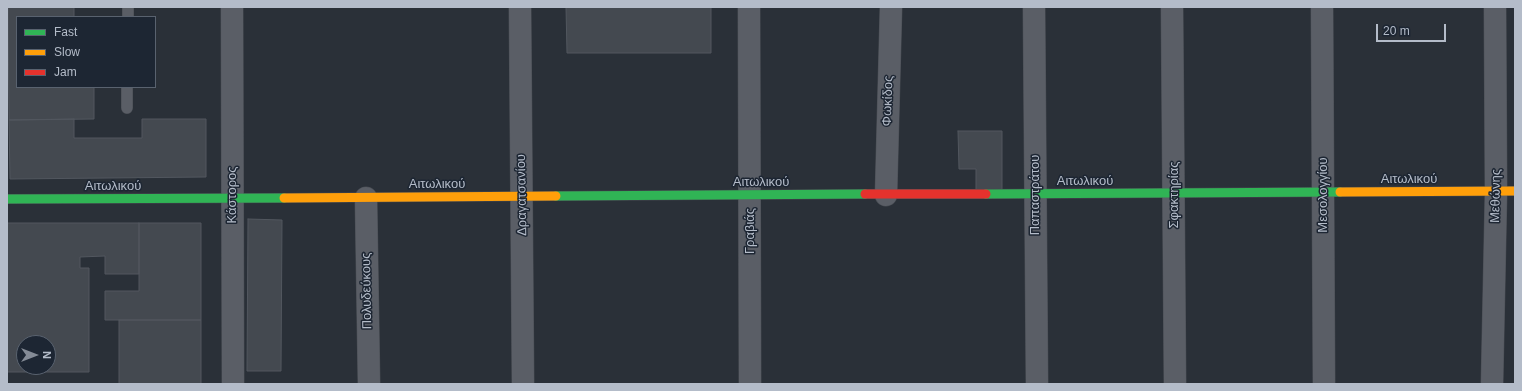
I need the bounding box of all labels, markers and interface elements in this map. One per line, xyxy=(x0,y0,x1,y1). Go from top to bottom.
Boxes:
legend xyxy=(16,16,156,88)
scale bar xyxy=(1378,16,1448,42)
text: 20 m xyxy=(1383,24,1410,38)
text: Fast xyxy=(54,25,77,39)
text: Slow xyxy=(54,45,80,59)
text: Jam xyxy=(54,65,77,79)
street label: Φωκίδος xyxy=(879,75,897,127)
street label: Δραγατσανίου xyxy=(513,154,531,236)
street label: Παπαστράτου xyxy=(1027,155,1043,235)
street label: Μεσολογγίου xyxy=(1315,157,1331,233)
street label: Σφακτηρίας xyxy=(1166,162,1182,228)
street label: Κάστορος xyxy=(224,166,240,224)
street label: Μεθώνης xyxy=(1488,169,1504,223)
street label: Αιτωλικού xyxy=(1381,171,1437,187)
street label: Αιτωλικού xyxy=(1057,173,1113,189)
street label: Αιτωλικού xyxy=(733,174,789,190)
street label: Αιτωλικού xyxy=(409,176,465,192)
street label: Αιτωλικού xyxy=(85,178,141,194)
street label: Γραβιάς xyxy=(742,208,758,254)
street label: Πολυδεύκους xyxy=(359,252,375,330)
north arrow xyxy=(16,335,56,375)
text: N xyxy=(41,351,53,359)

